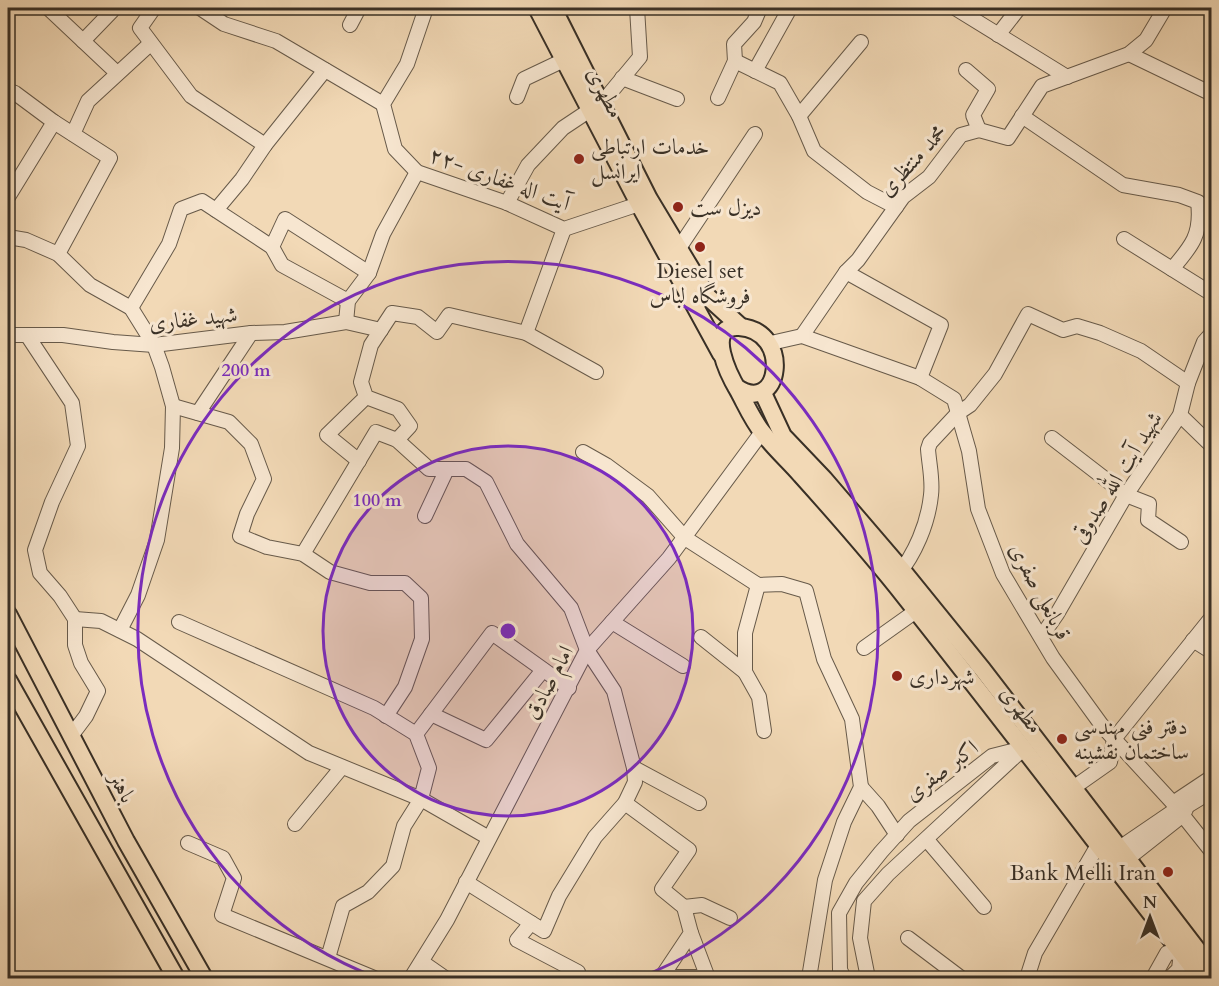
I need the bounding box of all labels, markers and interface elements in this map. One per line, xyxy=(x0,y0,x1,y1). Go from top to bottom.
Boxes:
street label: مطهری xyxy=(580,62,631,123)
street label: محمد منتظری xyxy=(872,118,954,203)
place label: خدمات ارتباطی ایرانسل xyxy=(591,132,709,187)
street label: ۲۲- آیت اله غفاری xyxy=(425,140,576,219)
marker: خدمات ارتباطی ایرانسل xyxy=(572,152,586,166)
place label: دیزل ست xyxy=(690,193,761,223)
marker: دیزل ست xyxy=(671,200,685,214)
marker: Diesel set فروشگاه لباس xyxy=(693,240,707,254)
place label: Diesel set فروشگاه لباس xyxy=(649,256,751,311)
street label: شهید غفاری xyxy=(147,299,239,339)
text: 200 m xyxy=(221,358,271,383)
street label: شهید آیت الله صدوقی xyxy=(1062,404,1169,549)
text: 100 m xyxy=(352,488,402,513)
street label: قربانعلی صفری xyxy=(1001,538,1078,646)
centre of rings xyxy=(498,621,518,641)
street label: امام صادق xyxy=(517,640,584,727)
place label: شهرداری xyxy=(909,662,975,692)
marker: شهرداری xyxy=(890,669,904,683)
street label: مطهری xyxy=(993,679,1050,740)
place label: دفتر فنی مهندسی ساختمان نقشینه xyxy=(1074,712,1189,767)
marker: دفتر فنی مهندسی ساختمان نقشینه xyxy=(1055,732,1069,746)
street label: اکبر صفری xyxy=(899,733,985,808)
street label: باهنر xyxy=(101,765,143,808)
place label: Bank Melli Iran xyxy=(1010,858,1156,888)
marker: Bank Melli Iran xyxy=(1161,865,1175,879)
north arrow xyxy=(1120,887,1180,947)
text: N xyxy=(1143,892,1157,914)

